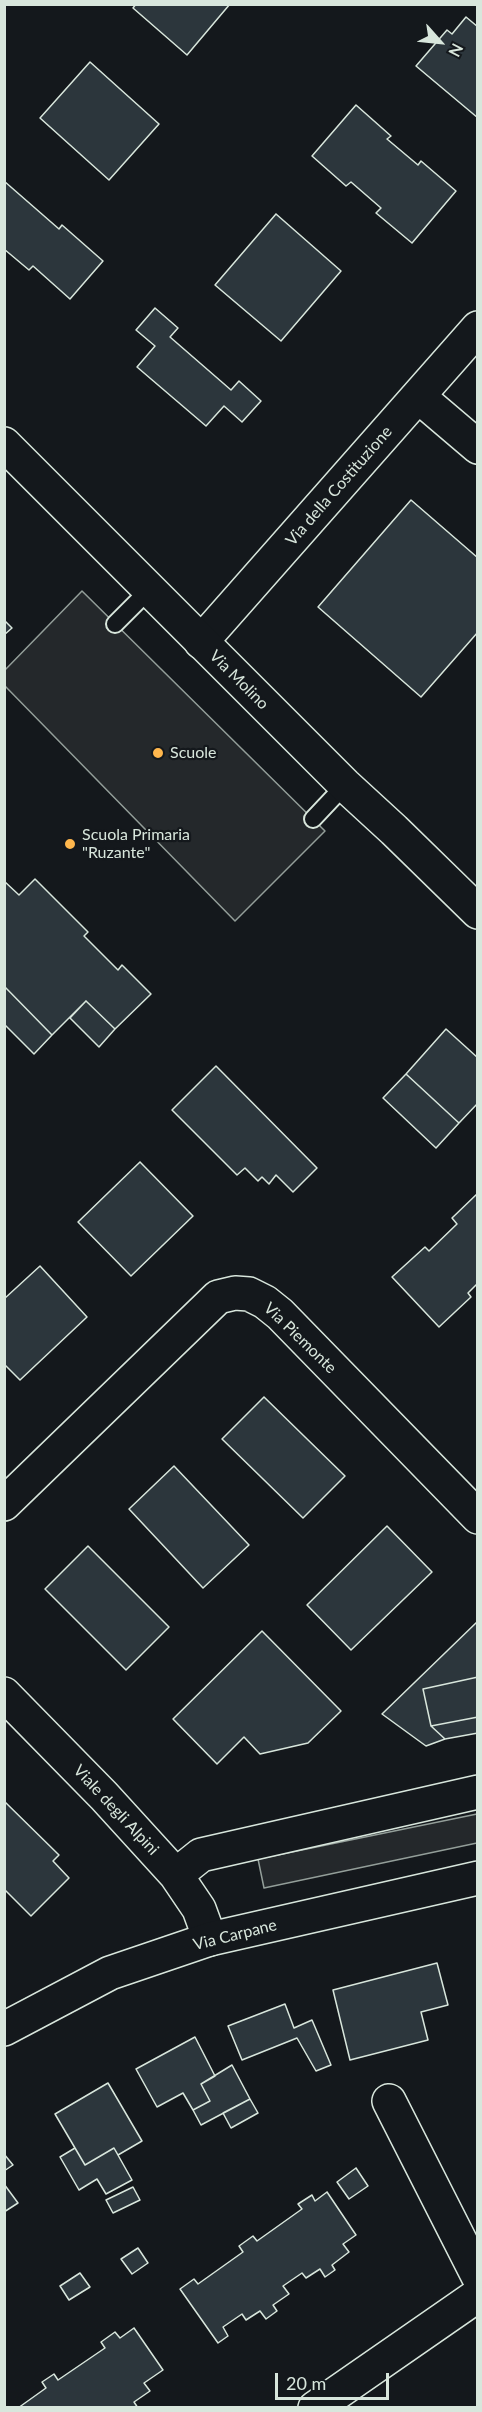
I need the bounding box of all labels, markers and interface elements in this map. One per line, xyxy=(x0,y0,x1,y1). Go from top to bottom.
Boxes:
north arrow xyxy=(410,12,470,72)
text: N xyxy=(445,41,468,60)
street label: Via della Costituzione xyxy=(282,422,396,550)
street label: Via Molino xyxy=(205,646,273,714)
place label: Scuole xyxy=(170,743,216,763)
marker: Scuole xyxy=(151,746,165,760)
place label: Scuola Primaria "Ruzante" xyxy=(82,825,190,863)
marker: Scuola Primaria "Ruzante" xyxy=(63,837,77,851)
street label: Via Piemonte xyxy=(260,1299,340,1377)
street label: Viale degli Alpini xyxy=(69,1761,163,1859)
street label: Via Carpane xyxy=(191,1915,279,1955)
scale bar xyxy=(278,2361,392,2399)
text: 20 m xyxy=(286,2372,326,2394)

